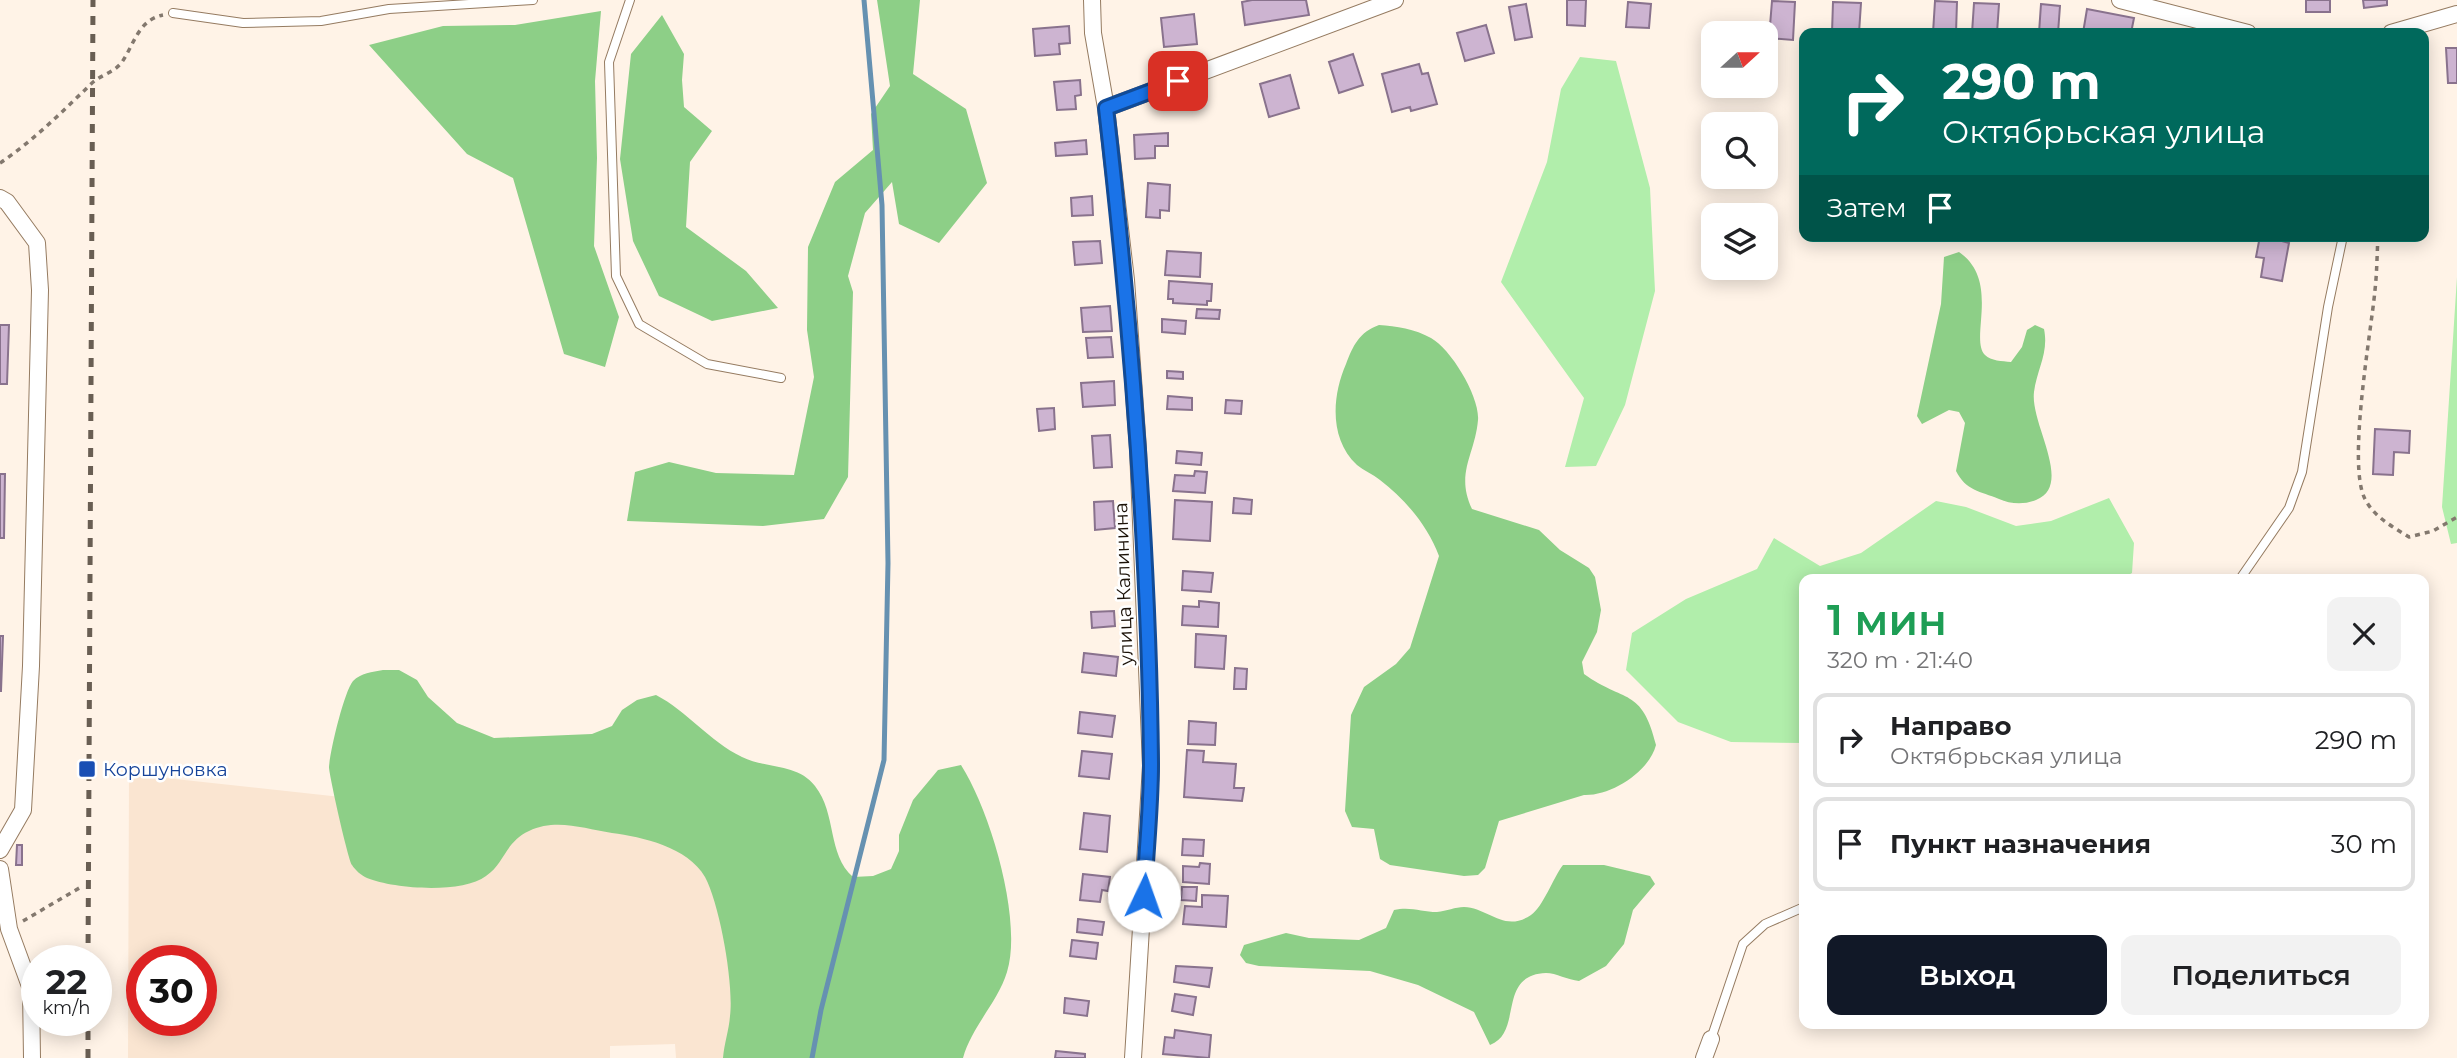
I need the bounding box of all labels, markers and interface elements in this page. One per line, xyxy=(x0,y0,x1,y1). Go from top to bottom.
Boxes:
north arrow xyxy=(1701,21,1778,98)
map controls xyxy=(1701,21,1778,280)
pin xyxy=(1148,51,1208,111)
text: 290 m xyxy=(1942,52,2101,111)
icon: right xyxy=(1827,56,1918,147)
icon: arrive xyxy=(1159,62,1197,100)
button: search xyxy=(1701,112,1778,189)
text: Октябрьская улица xyxy=(1942,112,2265,151)
icon: arrive xyxy=(1921,189,1959,227)
text: Затем xyxy=(1827,192,1907,224)
button: layers xyxy=(1701,203,1778,280)
street label: улица Калинина xyxy=(1109,502,1138,667)
text: 1 мин xyxy=(1827,594,1947,646)
button: close xyxy=(2327,597,2401,671)
text: 320 m · 21:40 xyxy=(1827,646,1973,674)
text: Направо xyxy=(1890,710,2011,742)
icon: right xyxy=(1831,721,1869,759)
text: 290 m xyxy=(2315,724,2397,756)
text: Октябрьская улица xyxy=(1890,742,2122,770)
place label: Коршуновка xyxy=(103,758,228,781)
marker: Коршуновка xyxy=(77,759,97,779)
icon: arrive xyxy=(1831,825,1869,863)
text: Пункт назначения xyxy=(1890,828,2151,860)
text: 30 m xyxy=(2331,828,2397,860)
position arrow xyxy=(1107,859,1181,933)
button: Выход xyxy=(1827,935,2107,1015)
button: Поделиться xyxy=(2121,935,2401,1015)
speed limit sign: 30 xyxy=(126,945,217,1036)
text: 22 xyxy=(46,960,87,1003)
text: km/h xyxy=(42,997,91,1019)

